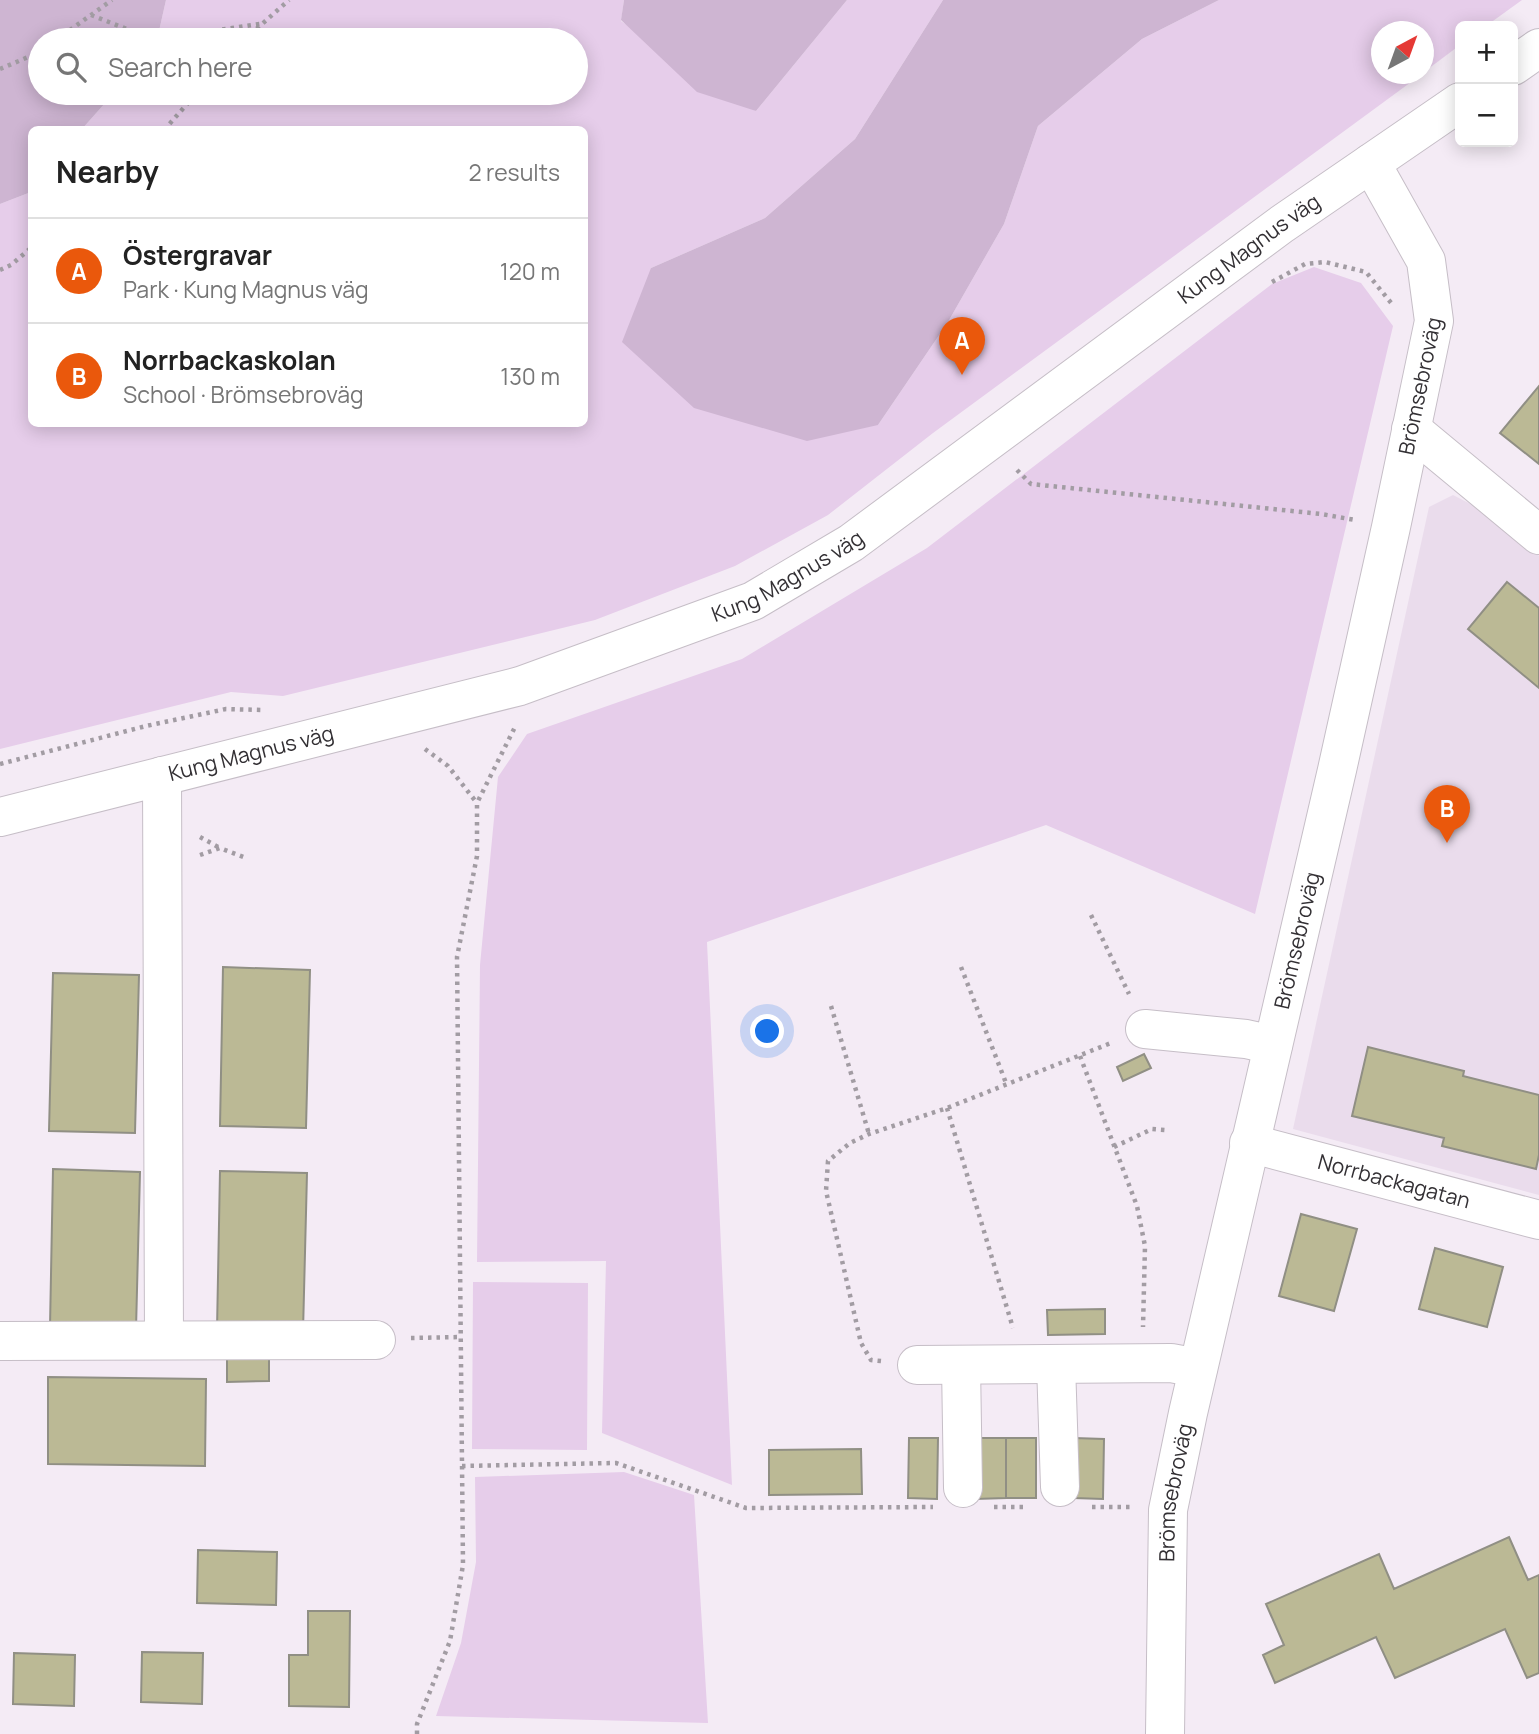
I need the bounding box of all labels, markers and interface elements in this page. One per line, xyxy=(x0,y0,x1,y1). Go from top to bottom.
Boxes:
north arrow xyxy=(1371,21,1434,84)
map controls xyxy=(1455,21,1518,147)
button: + xyxy=(1455,21,1518,84)
search box xyxy=(28,28,588,105)
icon: search xyxy=(52,48,90,86)
text: Search here xyxy=(108,49,253,85)
button: − xyxy=(1455,84,1518,147)
text: Nearby xyxy=(56,151,159,192)
text: 2 results xyxy=(468,156,560,188)
street label: Kung Magnus väg xyxy=(1172,187,1325,309)
text: Östergravar xyxy=(123,237,272,273)
text: A xyxy=(71,255,87,287)
text: 120 m xyxy=(500,255,560,287)
text: Park · Kung Magnus väg xyxy=(123,273,369,305)
street label: Brömsebroväg xyxy=(1391,315,1447,457)
pin: A xyxy=(939,317,985,375)
text: Norrbackaskolan xyxy=(123,342,336,378)
text: B xyxy=(72,360,86,392)
text: 130 m xyxy=(500,360,560,392)
text: School · Brömsebroväg xyxy=(123,378,364,410)
street label: Kung Magnus väg xyxy=(707,523,869,628)
street label: Kung Magnus väg xyxy=(165,718,336,787)
pin: B xyxy=(1424,785,1470,843)
street label: Brömsebroväg xyxy=(1267,869,1326,1012)
your location xyxy=(750,1014,784,1048)
street label: Norrbackagatan xyxy=(1315,1147,1473,1214)
street label: Brömsebroväg xyxy=(1152,1421,1198,1562)

